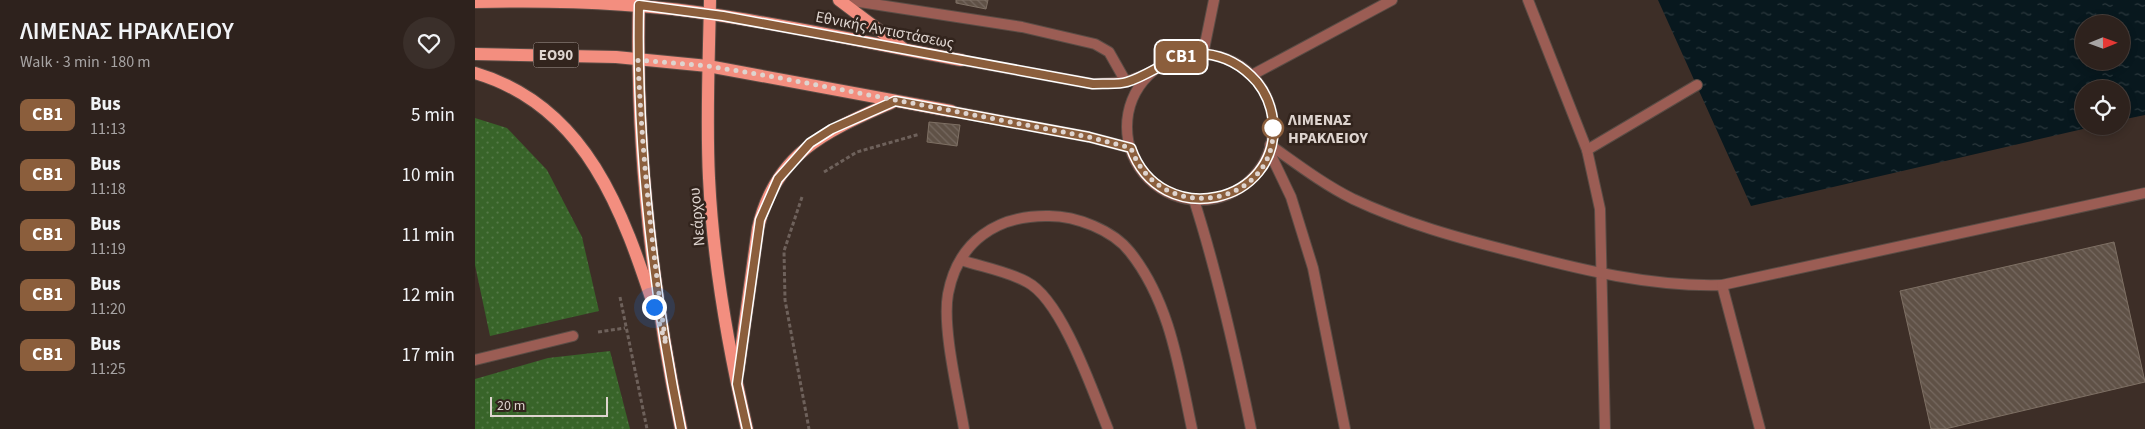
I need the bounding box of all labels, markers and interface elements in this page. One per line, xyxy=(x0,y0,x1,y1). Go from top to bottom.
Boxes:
street label: Εθνικής Αντιστάσεως xyxy=(814,6,956,54)
text: ΛΙΜΕΝΑΣ ΗΡΑΚΛΕΙΟΥ xyxy=(20,14,234,49)
north arrow xyxy=(2075,15,2130,70)
map controls xyxy=(2075,15,2130,135)
button: heart xyxy=(403,17,455,69)
line badge: CB1 xyxy=(1152,41,1210,73)
road number: ΕΟ90 xyxy=(533,42,579,68)
text: CB1 xyxy=(1166,44,1196,69)
text: Walk · 3 min · 180 m xyxy=(20,51,151,73)
button: locate xyxy=(2075,80,2130,135)
text: Bus xyxy=(90,91,121,118)
text: CB1 xyxy=(32,102,63,127)
text: 5 min xyxy=(411,102,455,129)
place label: ΛΙΜΕΝΑΣ ΗΡΑΚΛΕΙΟΥ xyxy=(1287,109,1368,149)
marker: ΛΙΜΕΝΑΣ ΗΡΑΚΛΕΙΟΥ xyxy=(1262,117,1284,139)
text: 11:13 xyxy=(90,118,126,140)
text: Bus xyxy=(90,151,121,178)
text: CB1 xyxy=(32,162,63,187)
text: 10 min xyxy=(401,162,455,189)
text: 11:18 xyxy=(90,178,126,200)
street label: Νεάρχου xyxy=(683,187,711,247)
text: Bus xyxy=(90,211,121,238)
text: CB1 xyxy=(32,222,63,247)
text: 11 min xyxy=(401,222,455,249)
text: 11:19 xyxy=(90,238,126,260)
text: Bus xyxy=(90,271,121,298)
text: CB1 xyxy=(32,282,63,307)
text: 12 min xyxy=(401,282,455,309)
your location xyxy=(642,295,667,320)
text: 11:20 xyxy=(90,298,126,320)
text: Bus xyxy=(90,331,121,358)
text: CB1 xyxy=(32,342,63,367)
text: 17 min xyxy=(401,342,455,369)
text: 11:25 xyxy=(90,358,126,380)
scale bar xyxy=(490,394,607,417)
text: 20 m xyxy=(497,396,525,416)

